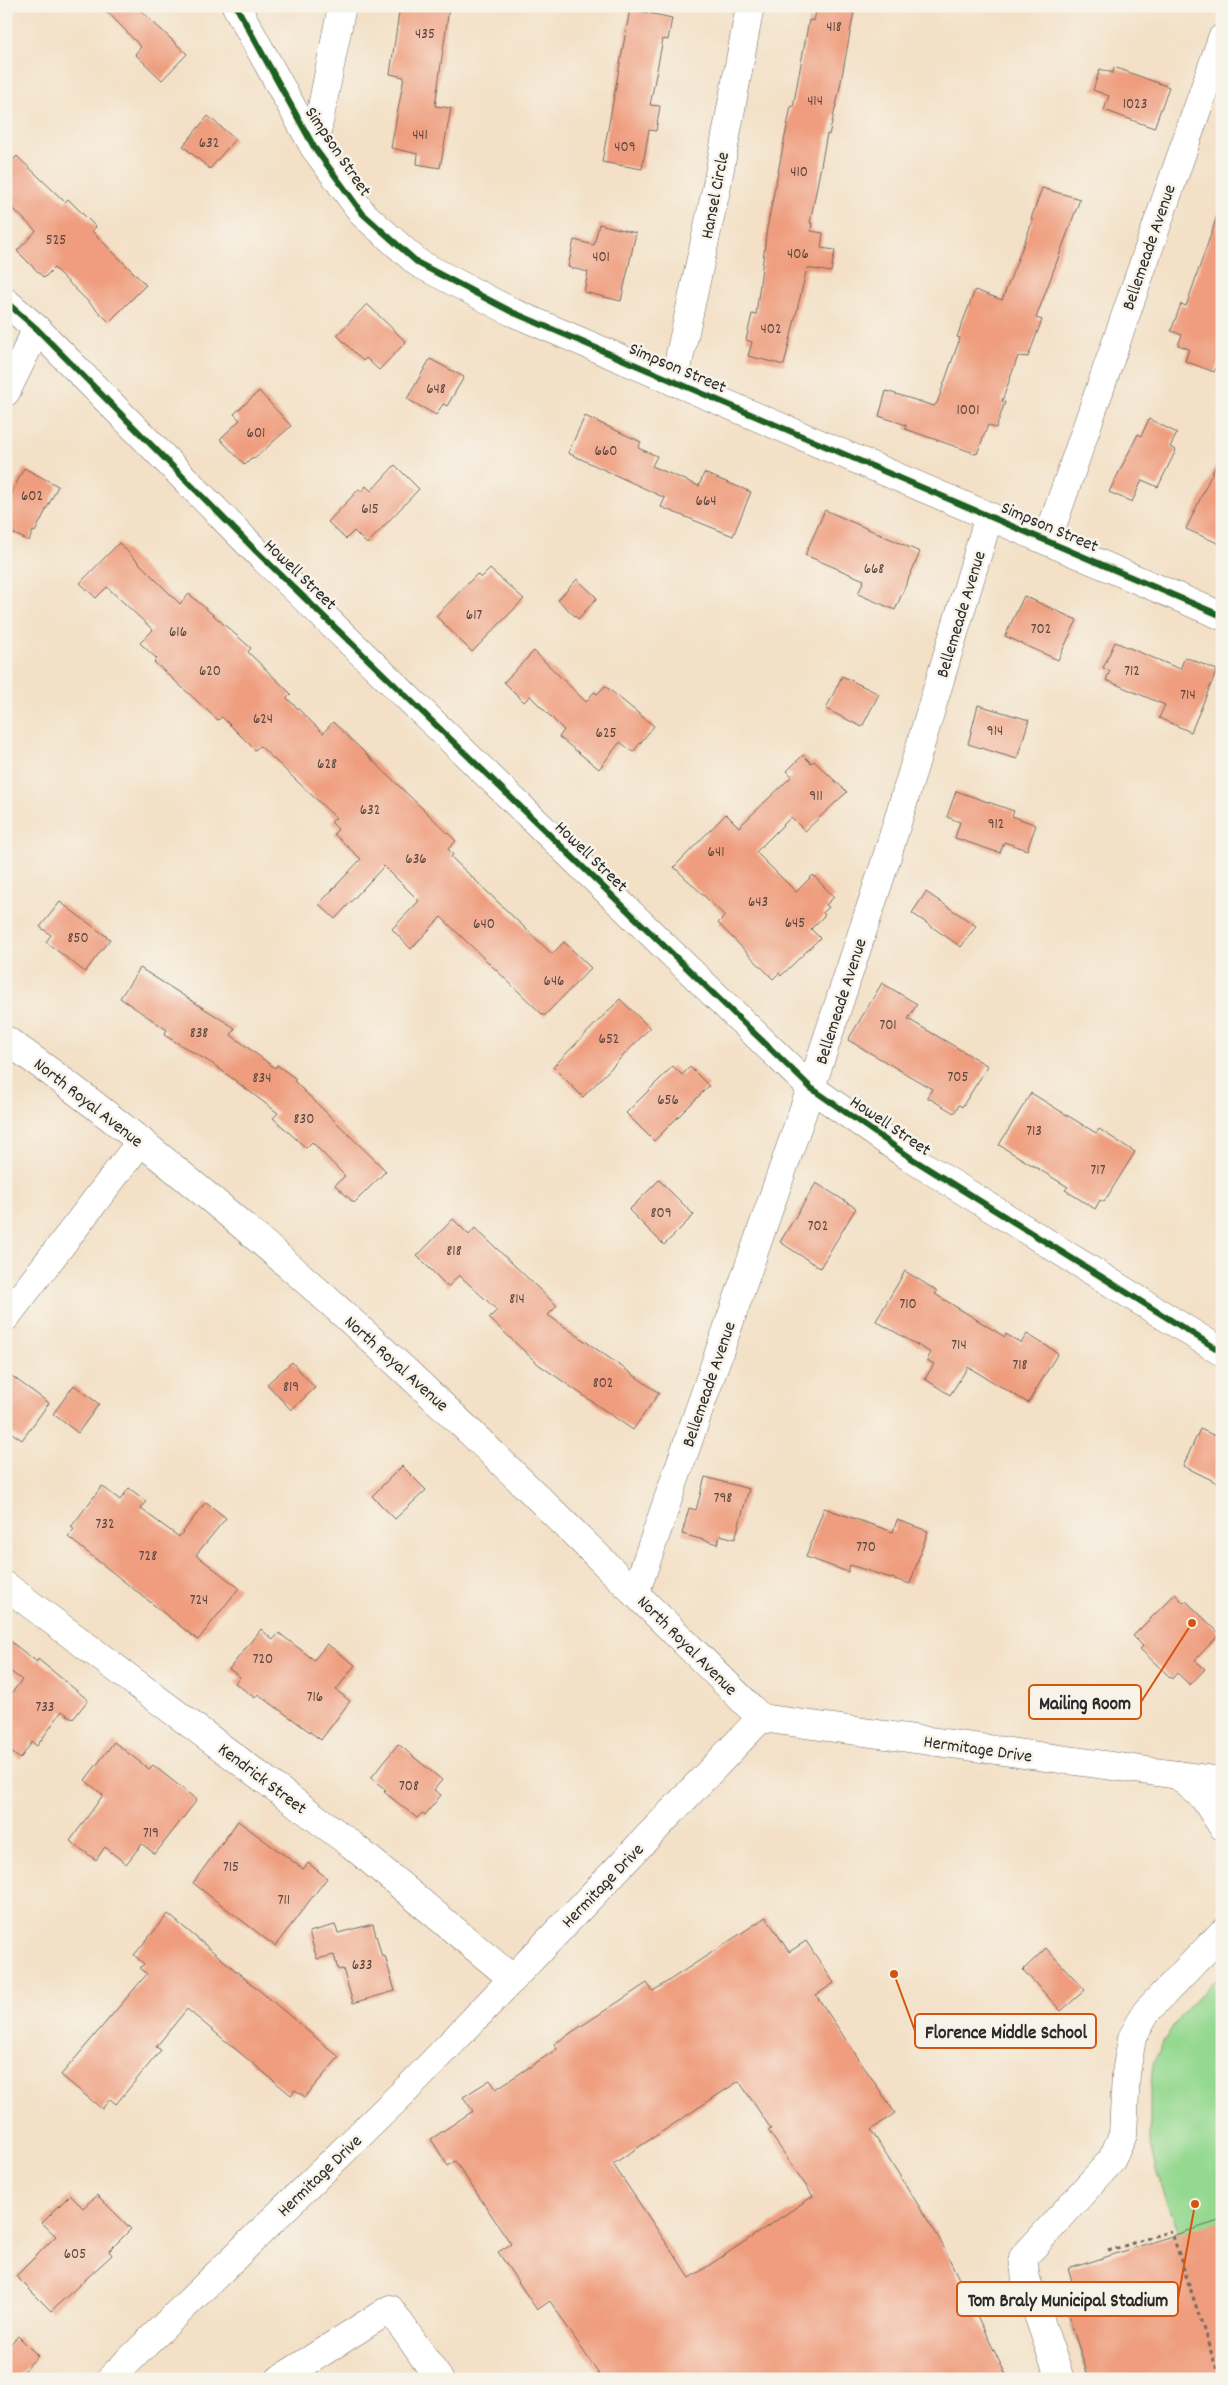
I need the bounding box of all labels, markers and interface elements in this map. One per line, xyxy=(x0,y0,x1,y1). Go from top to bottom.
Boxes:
house number: 418 xyxy=(826,17,842,39)
house number: 435 xyxy=(415,24,435,46)
house number: 414 xyxy=(807,91,823,113)
house number: 1023 xyxy=(1123,94,1147,116)
street label: Simpson Street xyxy=(298,102,376,203)
house number: 441 xyxy=(412,125,428,147)
house number: 632 xyxy=(199,133,219,155)
house number: 409 xyxy=(614,137,636,159)
street label: Hansel Circle xyxy=(696,150,737,241)
house number: 410 xyxy=(790,162,808,184)
street label: Bellemeade Avenue xyxy=(1117,182,1184,314)
house number: 525 xyxy=(46,230,66,252)
house number: 406 xyxy=(787,244,809,266)
house number: 401 xyxy=(592,247,610,269)
house number: 402 xyxy=(761,319,781,341)
street label: Simpson Street xyxy=(624,338,730,401)
house number: 648 xyxy=(426,379,446,401)
house number: 1001 xyxy=(957,400,979,422)
house number: 601 xyxy=(247,423,265,445)
house number: 660 xyxy=(595,441,617,463)
house number: 602 xyxy=(21,486,43,508)
house number: 664 xyxy=(696,491,716,513)
street label: Simpson Street xyxy=(996,497,1102,560)
house number: 615 xyxy=(361,499,379,521)
street label: Howell Street xyxy=(257,534,342,617)
street label: Bellemeade Avenue xyxy=(931,548,994,681)
house number: 668 xyxy=(864,559,884,581)
house number: 617 xyxy=(466,605,482,627)
house number: 702 xyxy=(1031,619,1051,641)
house number: 616 xyxy=(169,622,187,644)
house number: 620 xyxy=(199,661,221,683)
house number: 712 xyxy=(1124,661,1140,683)
house number: 714 xyxy=(1180,685,1196,707)
house number: 624 xyxy=(253,709,273,731)
house number: 914 xyxy=(987,721,1003,743)
house number: 625 xyxy=(596,723,616,745)
house number: 628 xyxy=(317,754,337,776)
house number: 911 xyxy=(809,786,823,808)
house number: 632 xyxy=(360,800,380,822)
house number: 912 xyxy=(988,814,1004,836)
street label: Howell Street xyxy=(548,816,633,899)
house number: 641 xyxy=(708,842,724,864)
house number: 636 xyxy=(405,849,427,871)
house number: 643 xyxy=(748,892,768,914)
house number: 645 xyxy=(785,913,805,935)
house number: 640 xyxy=(473,914,495,936)
house number: 850 xyxy=(67,928,89,950)
street label: Bellemeade Avenue xyxy=(810,935,875,1068)
house number: 646 xyxy=(544,971,564,993)
house number: 701 xyxy=(879,1015,897,1037)
house number: 838 xyxy=(190,1023,208,1045)
house number: 652 xyxy=(599,1029,619,1051)
street label: North Royal Avenue xyxy=(27,1053,148,1155)
house number: 705 xyxy=(948,1067,968,1089)
house number: 834 xyxy=(253,1068,271,1090)
house number: 656 xyxy=(657,1090,679,1112)
street label: Howell Street xyxy=(844,1091,936,1164)
house number: 830 xyxy=(294,1109,314,1131)
house number: 713 xyxy=(1026,1121,1042,1143)
house number: 717 xyxy=(1091,1160,1106,1182)
house number: 809 xyxy=(650,1203,672,1225)
house number: 702 xyxy=(808,1216,828,1238)
house number: 818 xyxy=(446,1241,462,1263)
house number: 814 xyxy=(509,1289,525,1311)
house number: 710 xyxy=(899,1294,917,1316)
street label: North Royal Avenue xyxy=(338,1311,453,1419)
street label: Bellemeade Avenue xyxy=(677,1319,744,1451)
house number: 714 xyxy=(951,1335,967,1357)
house number: 718 xyxy=(1012,1355,1028,1377)
house number: 802 xyxy=(593,1373,613,1395)
house number: 819 xyxy=(283,1377,299,1399)
house number: 798 xyxy=(714,1488,732,1510)
house number: 732 xyxy=(96,1514,114,1536)
house number: 770 xyxy=(856,1537,876,1559)
house number: 728 xyxy=(139,1546,157,1568)
house number: 724 xyxy=(190,1590,208,1612)
street label: North Royal Avenue xyxy=(630,1591,742,1703)
house number: 720 xyxy=(253,1649,273,1671)
callout: Mailing Room xyxy=(1029,1685,1141,1719)
house number: 716 xyxy=(307,1687,323,1709)
text: Mailing Room xyxy=(1039,1692,1131,1719)
house number: 733 xyxy=(35,1697,55,1719)
street label: Hermitage Drive xyxy=(922,1731,1034,1770)
street label: Kendrick Street xyxy=(212,1738,311,1822)
house number: 708 xyxy=(399,1776,419,1798)
house number: 719 xyxy=(143,1823,159,1845)
street label: Hermitage Drive xyxy=(557,1839,651,1935)
house number: 715 xyxy=(223,1857,239,1879)
house number: 711 xyxy=(278,1890,290,1912)
house number: 633 xyxy=(352,1955,372,1977)
callout: Florence Middle School xyxy=(915,2014,1096,2048)
text: Florence Middle School xyxy=(925,2021,1087,2048)
street label: Hermitage Drive xyxy=(273,2130,369,2224)
house number: 605 xyxy=(64,2244,86,2266)
callout: Tom Braly Municipal Stadium xyxy=(957,2282,1178,2316)
text: Tom Braly Municipal Stadium xyxy=(968,2289,1168,2316)

